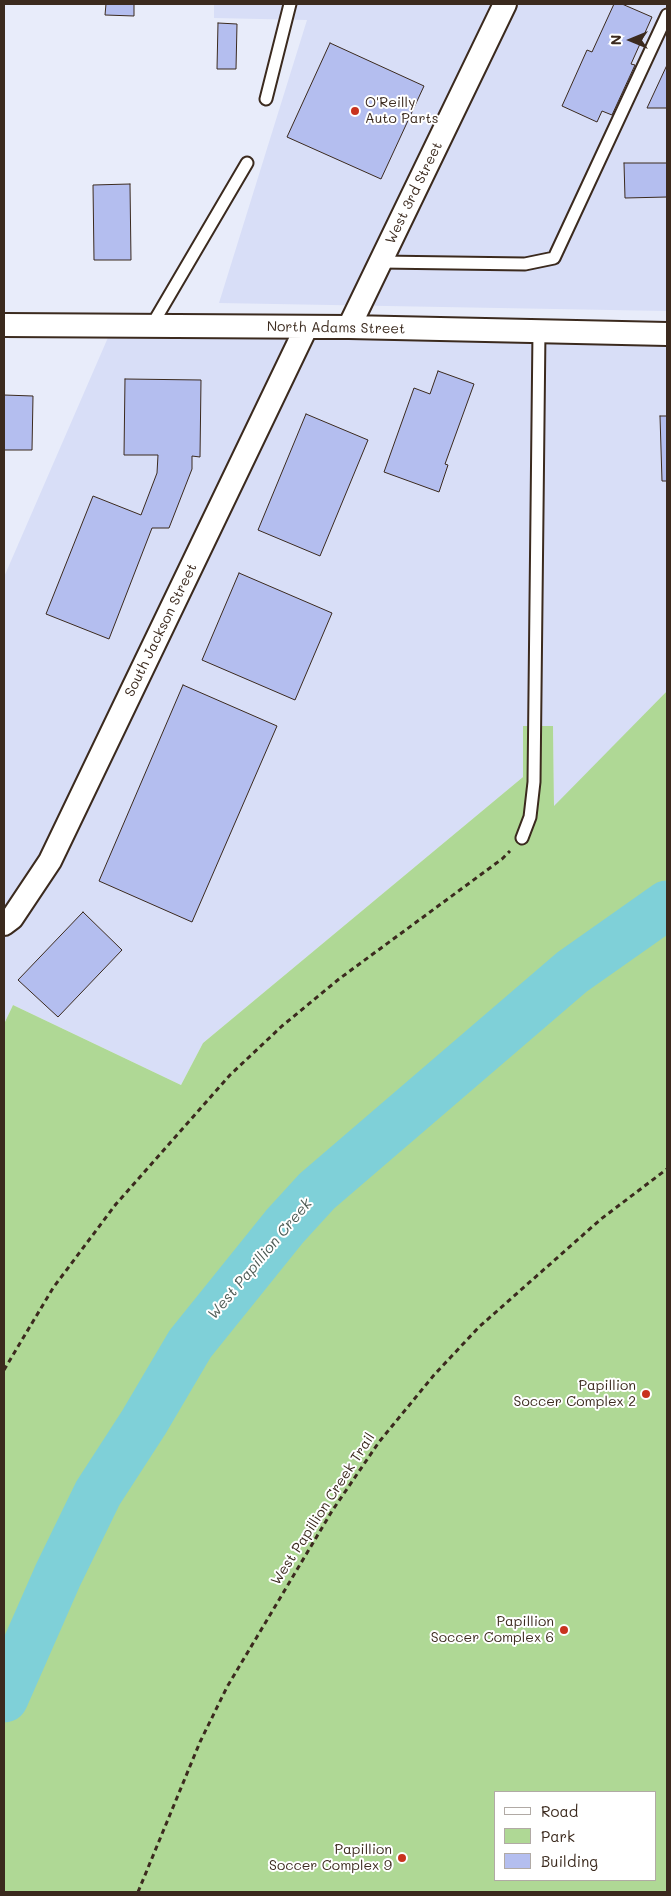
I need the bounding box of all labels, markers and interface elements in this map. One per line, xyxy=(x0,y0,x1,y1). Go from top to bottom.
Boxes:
north arrow xyxy=(606,15,656,65)
text: N xyxy=(606,35,625,45)
place label: O'Reilly Auto Parts xyxy=(365,95,439,128)
marker: O'Reilly Auto Parts xyxy=(349,105,361,117)
street label: West 3rd Street xyxy=(382,139,446,247)
street label: North Adams Street xyxy=(267,318,405,338)
street label: South Jackson Street xyxy=(121,561,201,699)
water label: West Papillion Creek xyxy=(204,1195,316,1323)
place label: Papillion Soccer Complex 2 xyxy=(514,1378,636,1410)
marker: Papillion Soccer Complex 2 xyxy=(640,1388,652,1400)
street label: West Papillion Creek Trail xyxy=(267,1430,379,1588)
place label: Papillion Soccer Complex 6 xyxy=(431,1614,554,1646)
marker: Papillion Soccer Complex 6 xyxy=(558,1624,570,1636)
legend xyxy=(493,1791,656,1881)
text: Road xyxy=(541,1801,578,1821)
text: Park xyxy=(541,1826,575,1846)
place label: Papillion Soccer Complex 9 xyxy=(269,1842,392,1874)
text: Building xyxy=(541,1851,598,1871)
marker: Papillion Soccer Complex 9 xyxy=(396,1852,408,1864)

